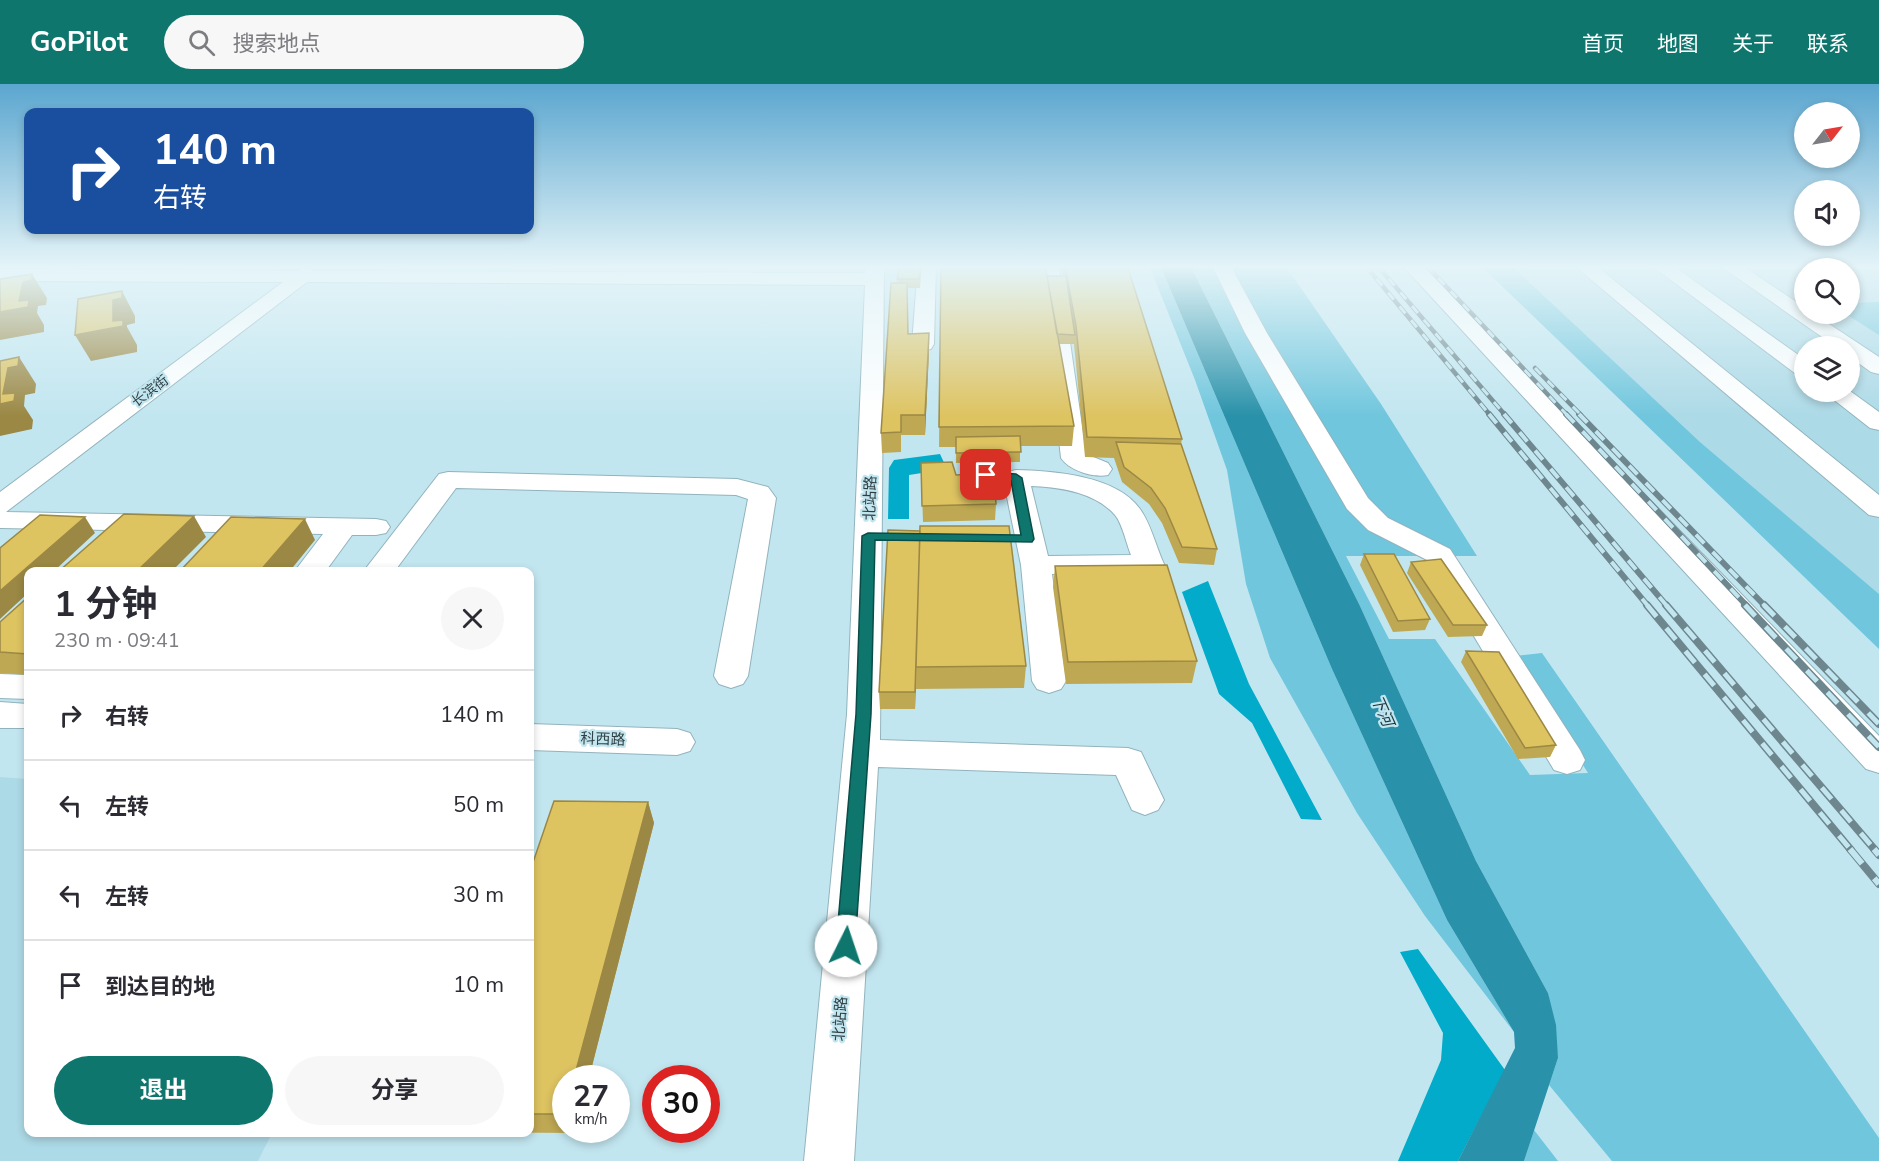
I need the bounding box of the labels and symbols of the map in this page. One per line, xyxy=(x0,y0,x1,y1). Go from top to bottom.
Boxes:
north arrow xyxy=(1794,102,1860,168)
street label: 长滨街 xyxy=(128,371,172,411)
pin xyxy=(960,449,1011,500)
street label: 北站路 xyxy=(859,475,881,521)
water label: 下河 xyxy=(1365,692,1400,733)
street label: 科西路 xyxy=(580,728,626,750)
position arrow xyxy=(814,914,878,978)
street label: 北站路 xyxy=(828,996,852,1042)
speed limit sign: 30 xyxy=(642,1065,720,1143)

